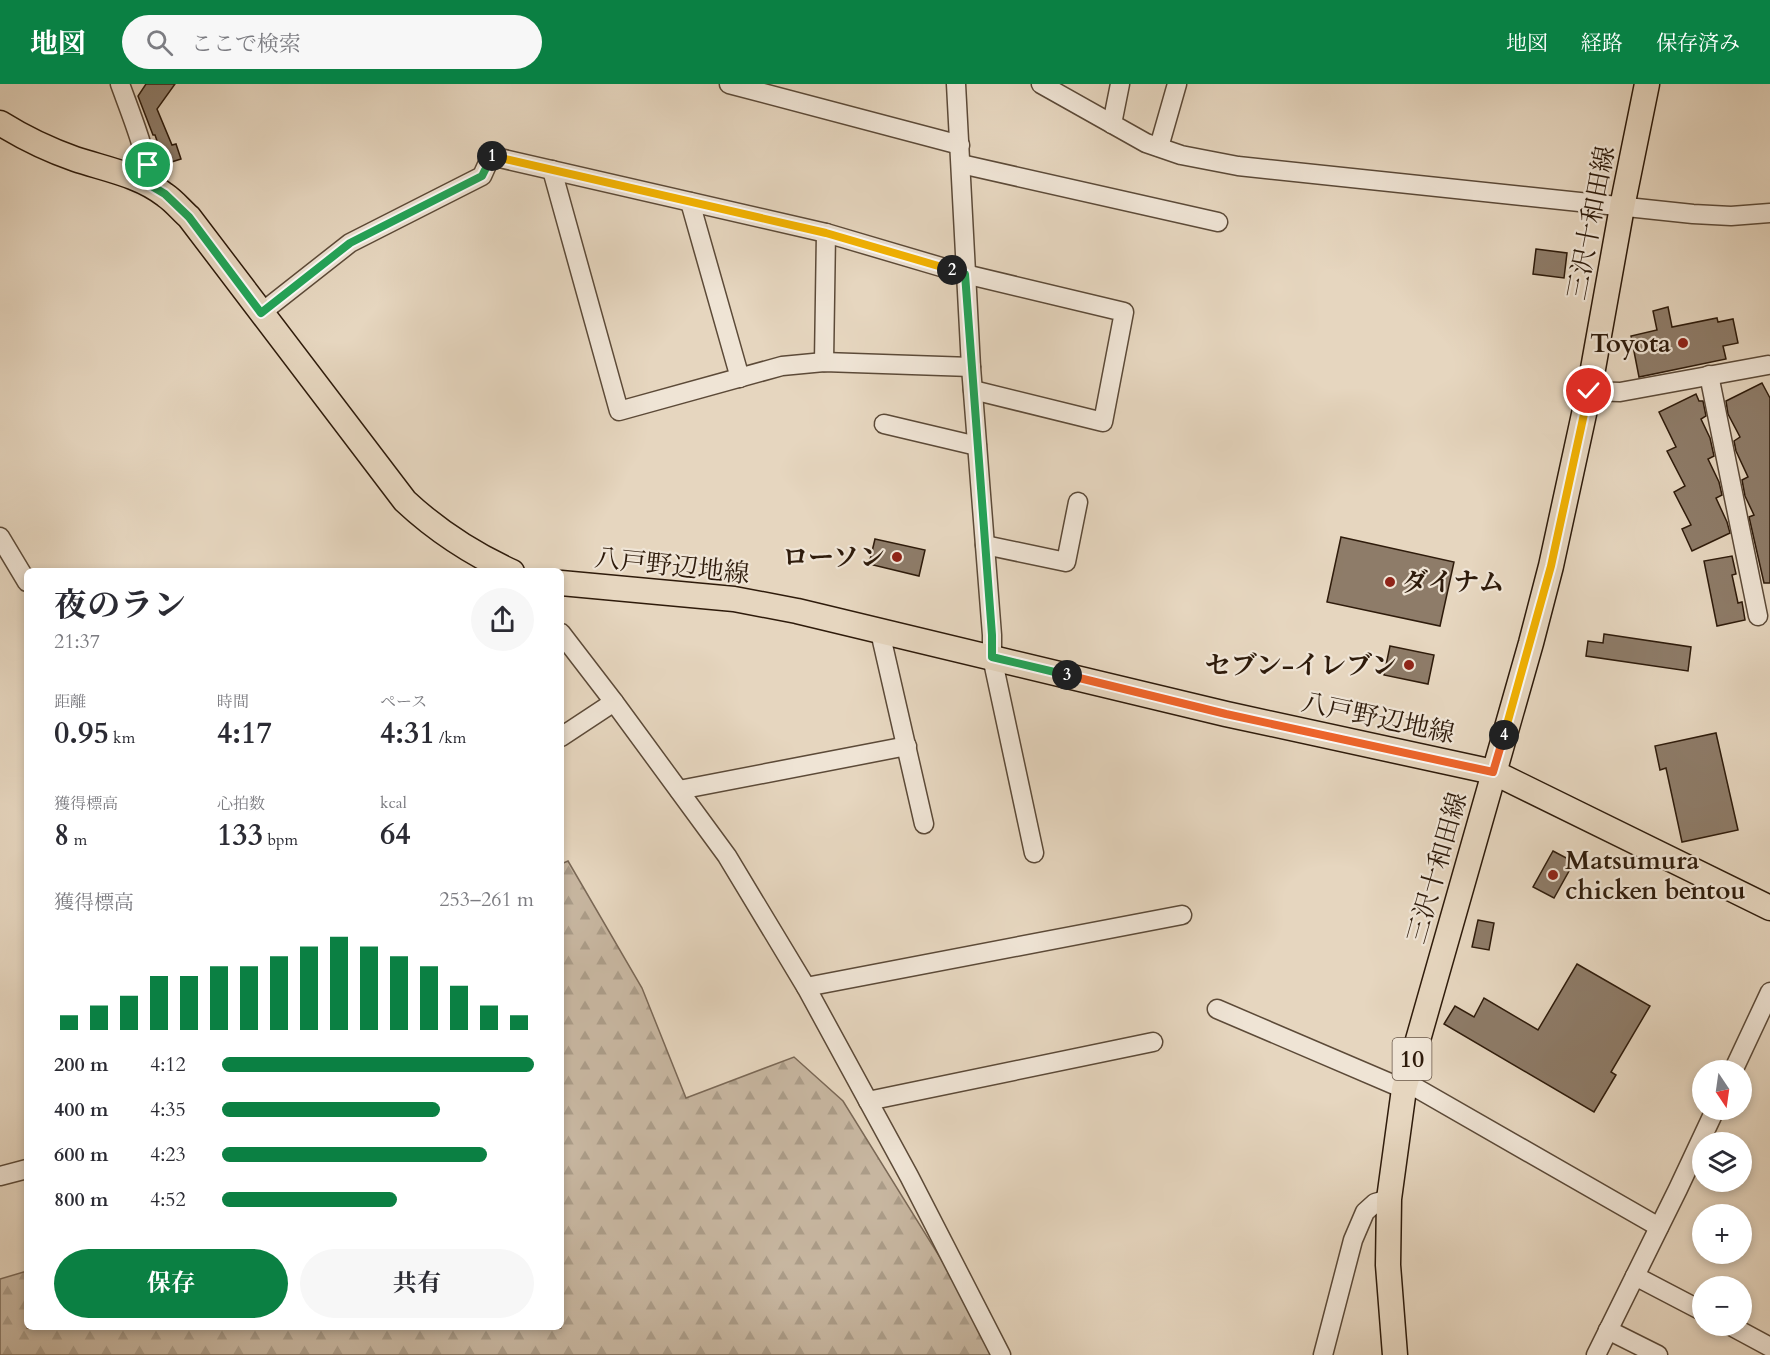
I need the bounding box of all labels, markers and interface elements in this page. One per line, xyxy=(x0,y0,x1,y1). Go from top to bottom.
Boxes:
search box xyxy=(122,15,542,69)
text: 地図 xyxy=(30,25,86,63)
icon: search xyxy=(143,26,176,59)
text: ここで検索 xyxy=(191,29,301,59)
text: 地図 xyxy=(1506,29,1548,58)
text: 経路 xyxy=(1581,29,1623,58)
text: 保存済み xyxy=(1656,29,1740,58)
pin xyxy=(122,139,173,190)
pin: 1 xyxy=(477,141,507,171)
street label: 三沢十和田線 xyxy=(1559,143,1623,303)
text: 1 xyxy=(488,145,496,167)
icon: arrive xyxy=(131,148,164,181)
pin: 2 xyxy=(937,255,967,285)
text: 2 xyxy=(948,259,956,281)
place label: Toyota xyxy=(1590,326,1671,361)
marker: Toyota xyxy=(1676,336,1690,350)
pin xyxy=(1563,365,1614,416)
icon: check xyxy=(1572,374,1605,407)
street label: 八戸野辺地線 xyxy=(593,540,751,592)
place label: ローソン xyxy=(782,540,885,575)
marker: ローソン xyxy=(890,550,904,564)
place label: ダイナム xyxy=(1402,565,1504,600)
marker: ダイナム xyxy=(1383,575,1397,589)
text: 夜のラン xyxy=(54,583,186,628)
button: share xyxy=(471,588,534,651)
text: 21:37 xyxy=(54,628,100,655)
place label: セブン-イレブン xyxy=(1205,648,1397,683)
marker: セブン-イレブン xyxy=(1402,658,1416,672)
pin: 3 xyxy=(1052,660,1082,690)
text: 3 xyxy=(1063,664,1071,686)
street label: 八戸野辺地線 xyxy=(1298,685,1458,751)
text: 距離 xyxy=(54,691,86,713)
text: 時間 xyxy=(217,691,249,713)
text: ペース xyxy=(380,691,427,713)
text: 0.95 xyxy=(54,713,109,754)
text: 4:17 xyxy=(217,713,272,754)
text: 4:31 xyxy=(380,713,435,754)
pin: 4 xyxy=(1489,720,1519,750)
text: 4 xyxy=(1500,724,1508,746)
text: km xyxy=(109,727,135,749)
text: /km xyxy=(435,727,466,749)
street label: 三沢十和田線 xyxy=(1399,788,1475,948)
text: kcal xyxy=(380,792,407,814)
text: 獲得標高 xyxy=(54,793,118,815)
text: 心拍数 xyxy=(217,793,265,815)
text: 64 xyxy=(380,814,411,855)
text: 8 xyxy=(54,815,69,856)
text: 133 xyxy=(217,815,263,856)
text: m xyxy=(69,829,87,851)
text: bpm xyxy=(263,829,298,851)
place label: Matsumura chicken bentou xyxy=(1565,843,1746,908)
marker: Matsumura chicken bentou xyxy=(1546,868,1560,882)
text: 253–261 m xyxy=(439,886,534,913)
text: 獲得標高 xyxy=(54,889,134,916)
road number: 10 xyxy=(1392,1038,1432,1080)
text: 200 m xyxy=(54,1051,109,1078)
text: 4:12 xyxy=(150,1051,186,1078)
north arrow xyxy=(1692,1060,1752,1120)
map controls xyxy=(1692,1060,1752,1336)
text: 400 m xyxy=(54,1096,109,1123)
text: 4:35 xyxy=(150,1096,186,1123)
button: layers xyxy=(1692,1132,1752,1192)
text: 600 m xyxy=(54,1141,109,1168)
text: 4:23 xyxy=(150,1141,186,1168)
text: 800 m xyxy=(54,1186,109,1213)
text: 4:52 xyxy=(150,1186,186,1213)
button: + xyxy=(1692,1204,1752,1264)
button: 保存 xyxy=(54,1249,288,1318)
button: 共有 xyxy=(300,1249,534,1318)
button: − xyxy=(1692,1276,1752,1336)

